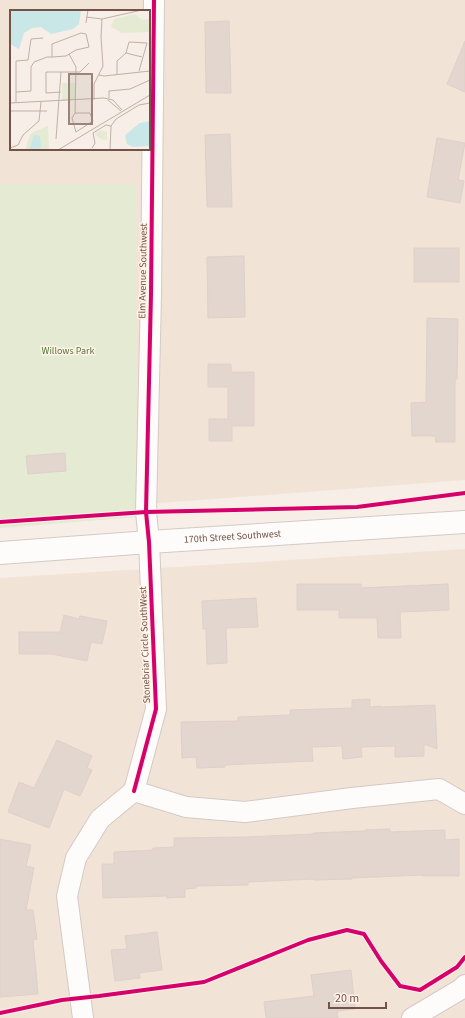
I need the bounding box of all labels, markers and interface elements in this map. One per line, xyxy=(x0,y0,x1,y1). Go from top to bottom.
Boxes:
inset map xyxy=(10,10,150,150)
street label: Elm Avenue Southwest xyxy=(135,223,151,319)
park label: Willows Park xyxy=(42,344,94,358)
street label: 170th Street Southwest xyxy=(183,527,282,547)
street label: Stonebriar Circle SouthWest xyxy=(136,586,154,704)
scale bar xyxy=(329,984,386,1010)
text: 20 m xyxy=(335,990,359,1007)

